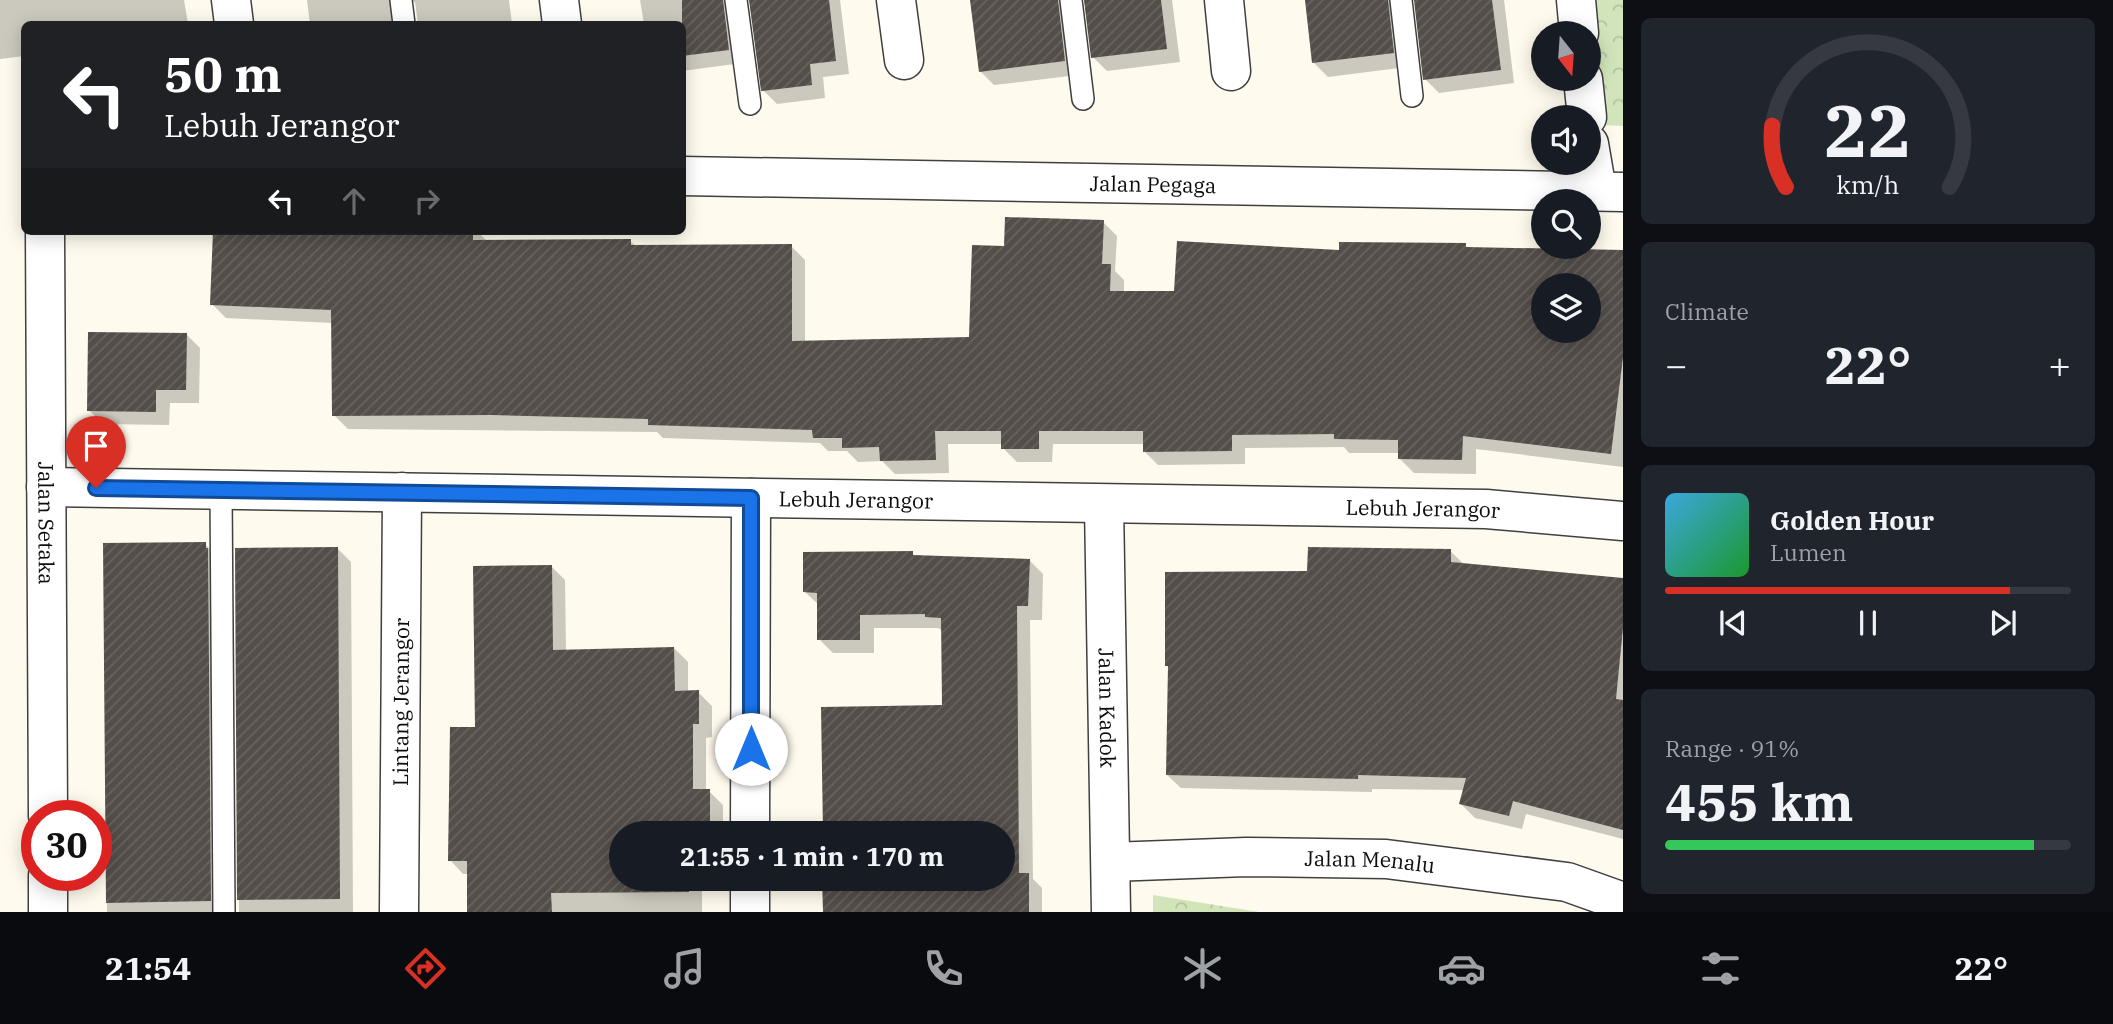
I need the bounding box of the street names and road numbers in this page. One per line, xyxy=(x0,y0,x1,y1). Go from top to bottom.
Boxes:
street label: Jalan Pegaga xyxy=(1089,169,1216,199)
street label: Jalan Setaka xyxy=(32,461,61,585)
street label: Lebuh Jerangor xyxy=(778,484,934,515)
street label: Lebuh Jerangor xyxy=(1345,493,1502,524)
street label: Lintang Jerangor xyxy=(386,617,415,786)
street label: Jalan Kadok xyxy=(1092,648,1123,769)
street label: Jalan Menalu xyxy=(1304,844,1437,879)

